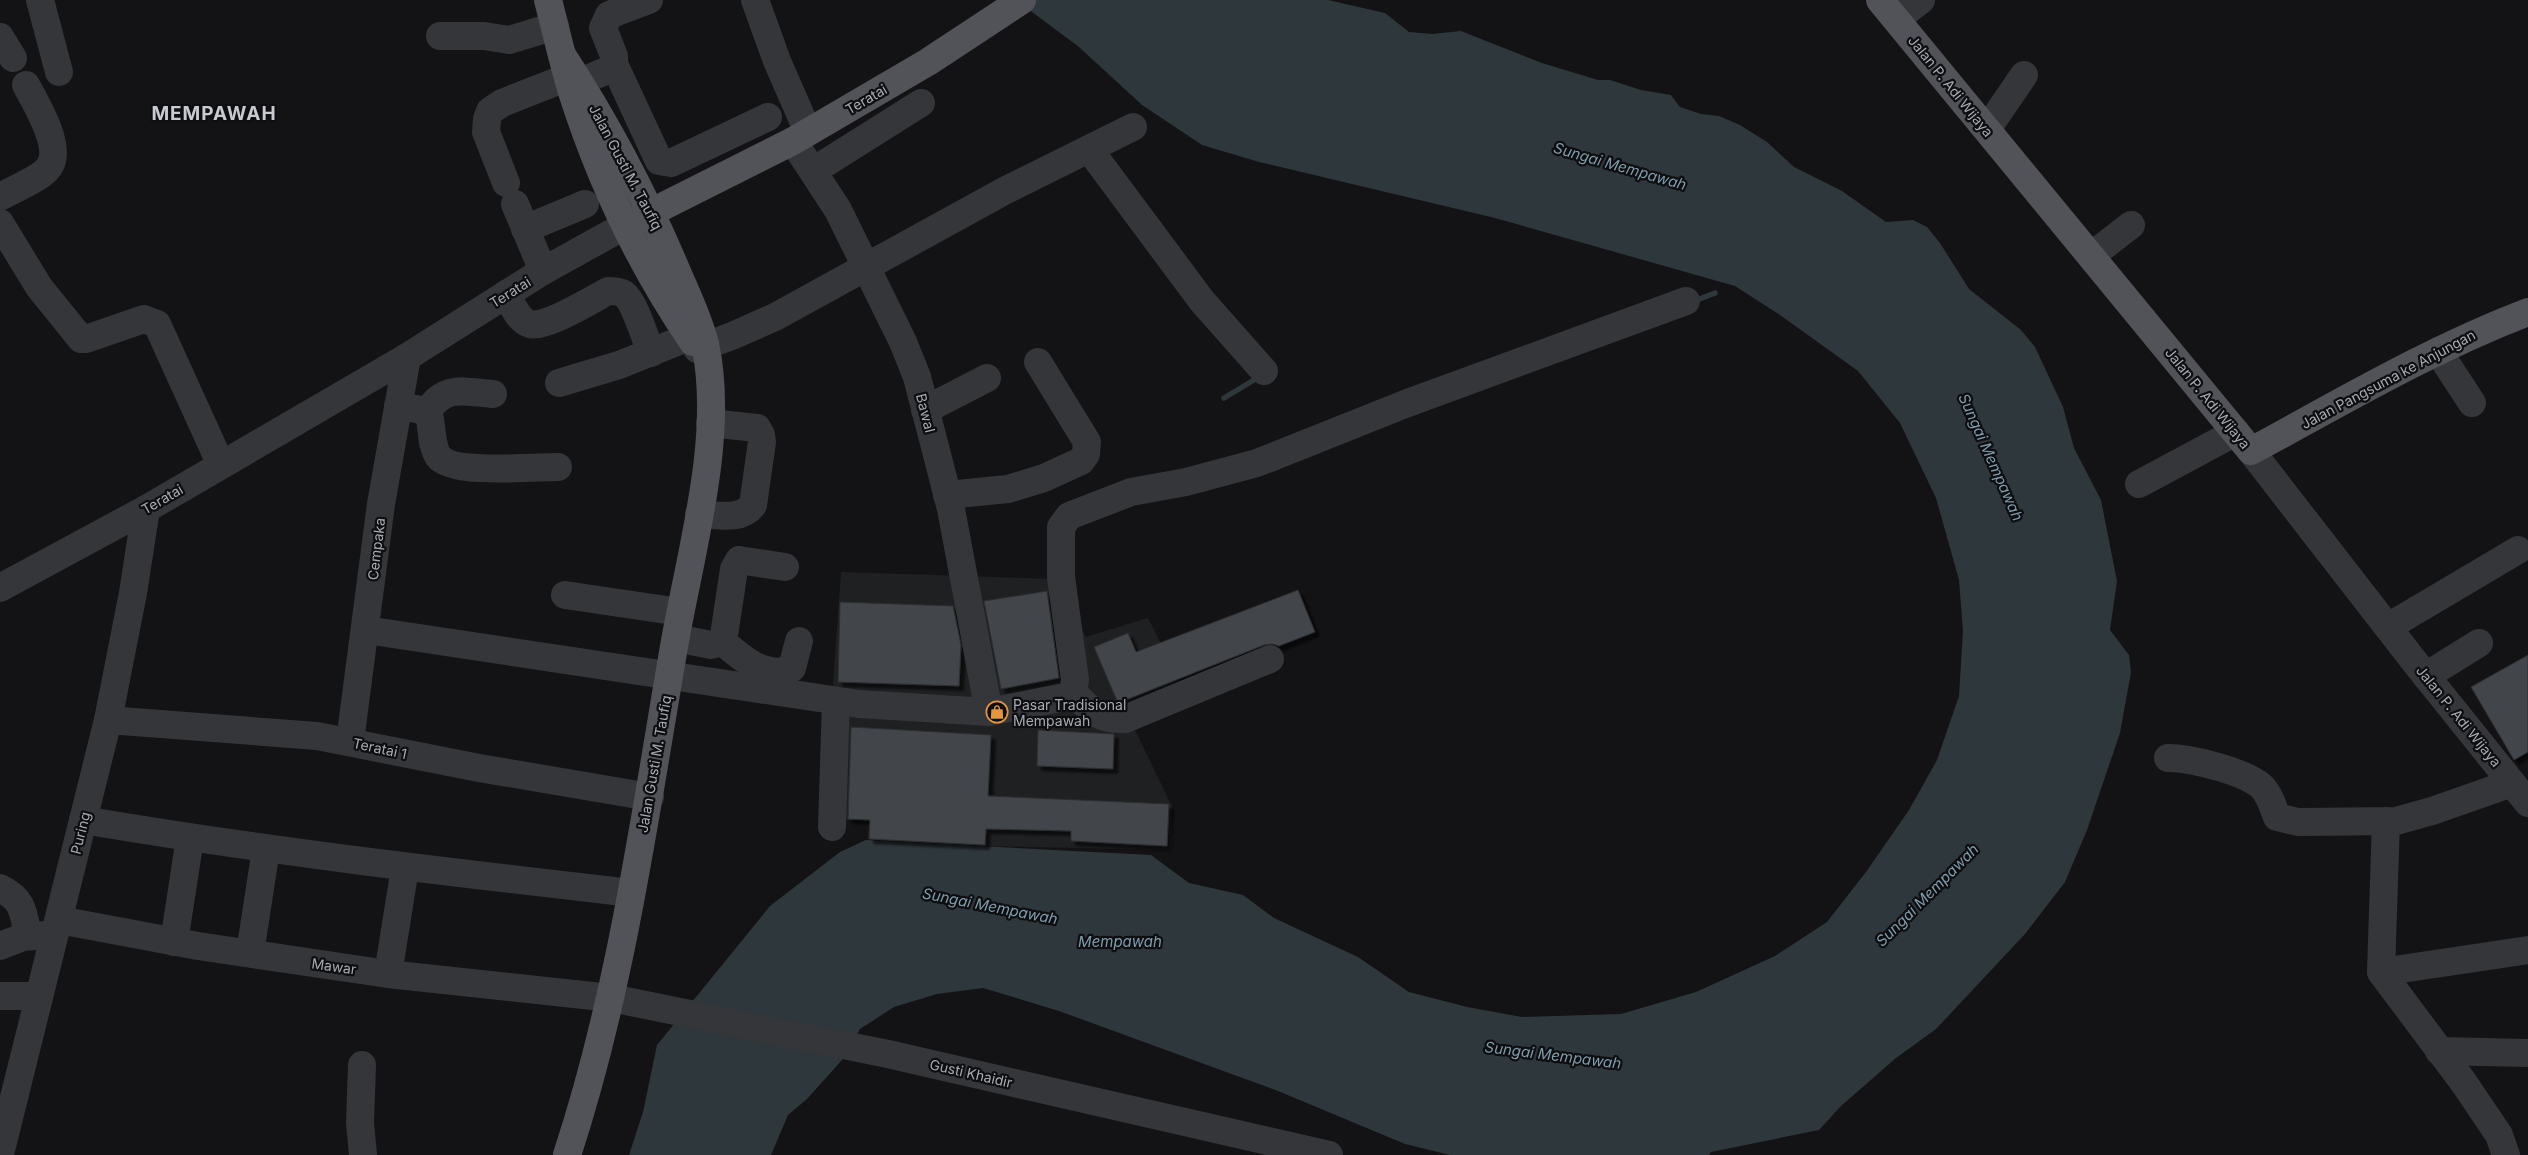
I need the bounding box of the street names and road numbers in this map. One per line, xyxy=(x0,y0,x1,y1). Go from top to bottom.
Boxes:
street label: Jalan P. Adi Wijaya xyxy=(1905,32,1997,140)
street label: Teratai xyxy=(842,80,890,118)
street label: Jalan Gusti M. Taufiq xyxy=(586,102,666,232)
street label: Teratai xyxy=(486,273,534,311)
street label: Jalan Pangsuma ke Anjungan xyxy=(2298,326,2478,432)
street label: Jalan P. Adi Wijaya xyxy=(2162,344,2254,452)
street label: Bawal xyxy=(913,392,939,434)
street label: Teratai xyxy=(138,480,186,518)
street label: Cempaka xyxy=(364,517,388,581)
street label: Jalan P. Adi Wijaya xyxy=(2413,662,2505,770)
street label: Jalan Gusti M. Taufiq xyxy=(634,694,674,834)
street label: Teratai 1 xyxy=(351,734,409,762)
street label: Puring xyxy=(67,810,93,856)
street label: Mawar xyxy=(310,954,358,978)
street label: Gusti Khaidir xyxy=(928,1055,1014,1091)

